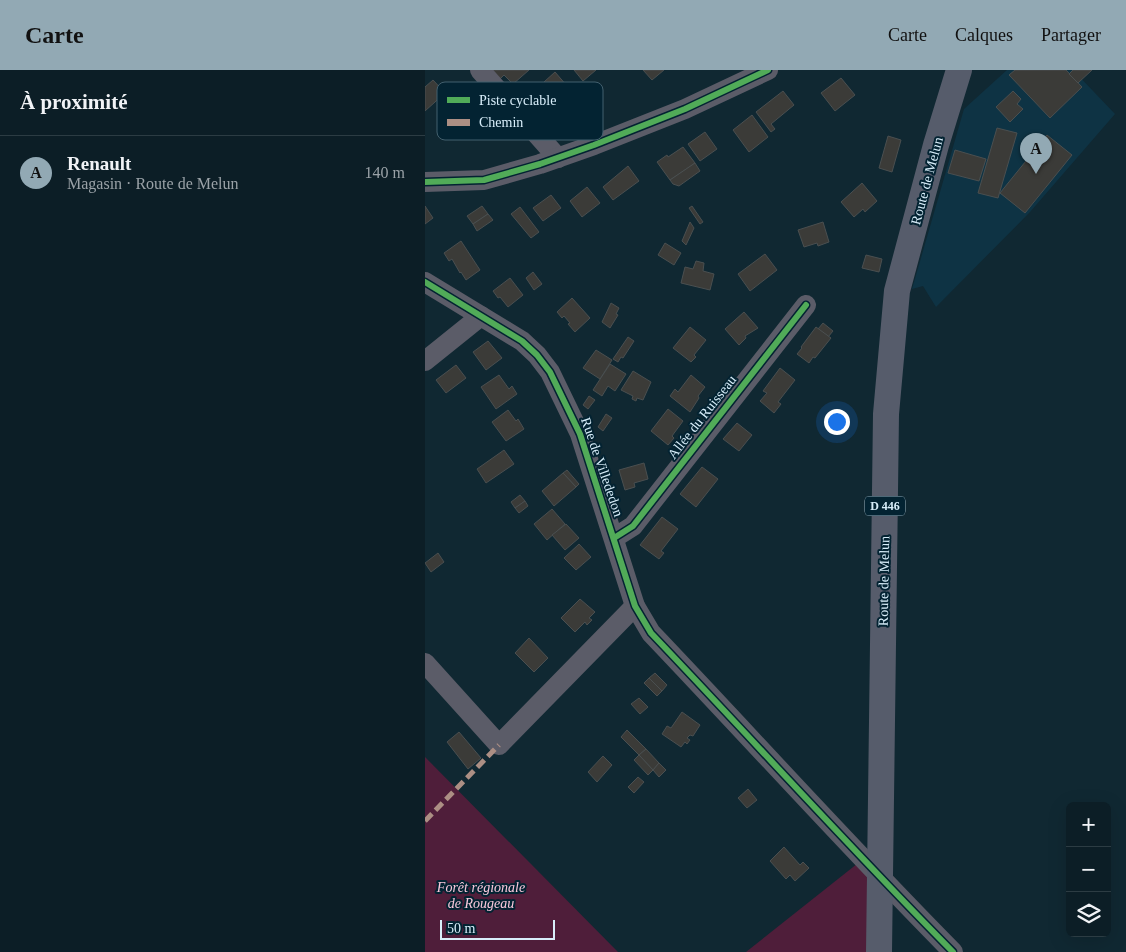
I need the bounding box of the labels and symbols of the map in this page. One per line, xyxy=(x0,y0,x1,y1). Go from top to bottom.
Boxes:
legend xyxy=(437,82,603,140)
text: Piste cyclable xyxy=(479,93,556,108)
text: Chemin xyxy=(479,115,523,130)
pin: A xyxy=(1020,133,1052,174)
street label: Route de Melun xyxy=(908,135,946,227)
street label: Allée du Ruisseau xyxy=(665,372,739,462)
your location xyxy=(824,409,850,435)
street label: Rue de Villededon xyxy=(578,415,626,519)
road number: D 446 xyxy=(865,496,905,516)
street label: Route de Melun xyxy=(876,536,892,626)
park label: Forêt régionale de Rougeau xyxy=(436,880,525,911)
scale bar xyxy=(440,917,555,940)

